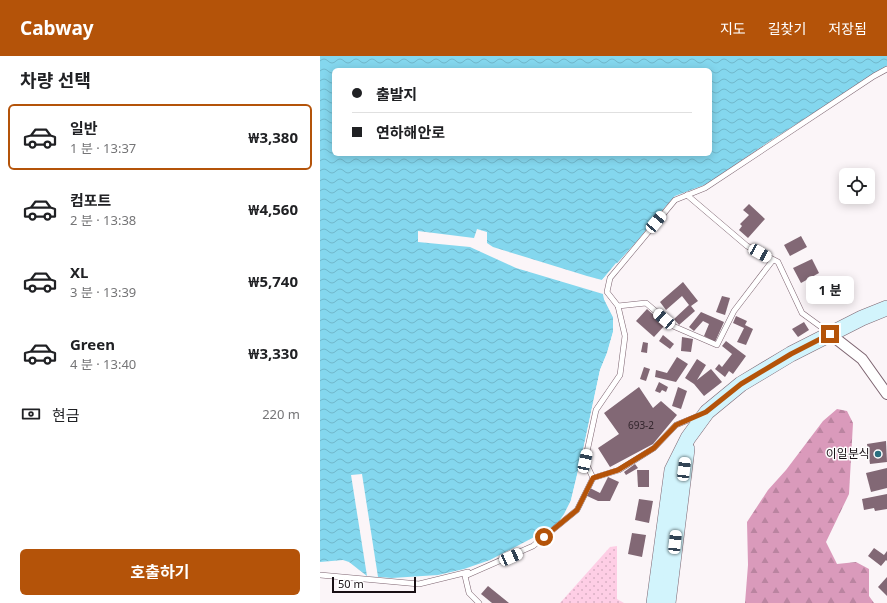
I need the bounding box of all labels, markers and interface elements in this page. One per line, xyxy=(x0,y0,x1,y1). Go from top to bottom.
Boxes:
text: Cabway xyxy=(20,15,94,41)
text: 지도 xyxy=(720,19,746,38)
text: 길찾기 xyxy=(768,19,806,38)
text: 저장됨 xyxy=(828,19,867,38)
text: 차량 선택 xyxy=(20,68,91,92)
text: 출발지 xyxy=(376,84,417,104)
text: 일반 xyxy=(70,118,98,138)
icon: car xyxy=(22,119,58,155)
text: 연하해안로 xyxy=(376,122,445,142)
text: ₩3,380 xyxy=(248,127,298,147)
text: 1 분 · 13:37 xyxy=(70,139,136,157)
map controls xyxy=(839,168,875,204)
button: locate xyxy=(839,168,875,204)
text: 컴포트 xyxy=(70,190,111,210)
icon: car xyxy=(22,191,58,227)
text: ₩4,560 xyxy=(248,199,298,219)
car xyxy=(644,209,668,235)
text: 2 분 · 13:38 xyxy=(70,211,136,229)
car xyxy=(747,242,773,264)
text: XL xyxy=(70,262,88,282)
icon: car xyxy=(22,263,58,299)
text: ₩5,740 xyxy=(248,271,298,291)
callout: 1 분 xyxy=(806,276,854,304)
text: 1 분 xyxy=(819,281,841,299)
text: 3 분 · 13:39 xyxy=(70,283,136,301)
car xyxy=(651,307,677,331)
route end xyxy=(821,325,839,343)
text: Green xyxy=(70,334,115,354)
icon: car xyxy=(22,335,58,371)
text: ₩3,330 xyxy=(248,343,298,363)
text: 4 분 · 13:40 xyxy=(70,355,136,373)
icon: cash xyxy=(20,403,42,425)
text: 현금 xyxy=(52,405,80,425)
text: 220 m xyxy=(262,405,300,423)
house number: 693-2 xyxy=(628,418,654,432)
place label: 이일분식 xyxy=(826,445,870,462)
car xyxy=(577,448,593,474)
marker: 이일분식 xyxy=(873,449,883,459)
car xyxy=(677,456,691,482)
route start xyxy=(535,528,553,546)
car xyxy=(668,529,682,555)
car xyxy=(498,547,524,567)
button: 호출하기 xyxy=(20,549,300,595)
scale bar xyxy=(332,575,416,594)
text: 50 m xyxy=(338,576,364,591)

